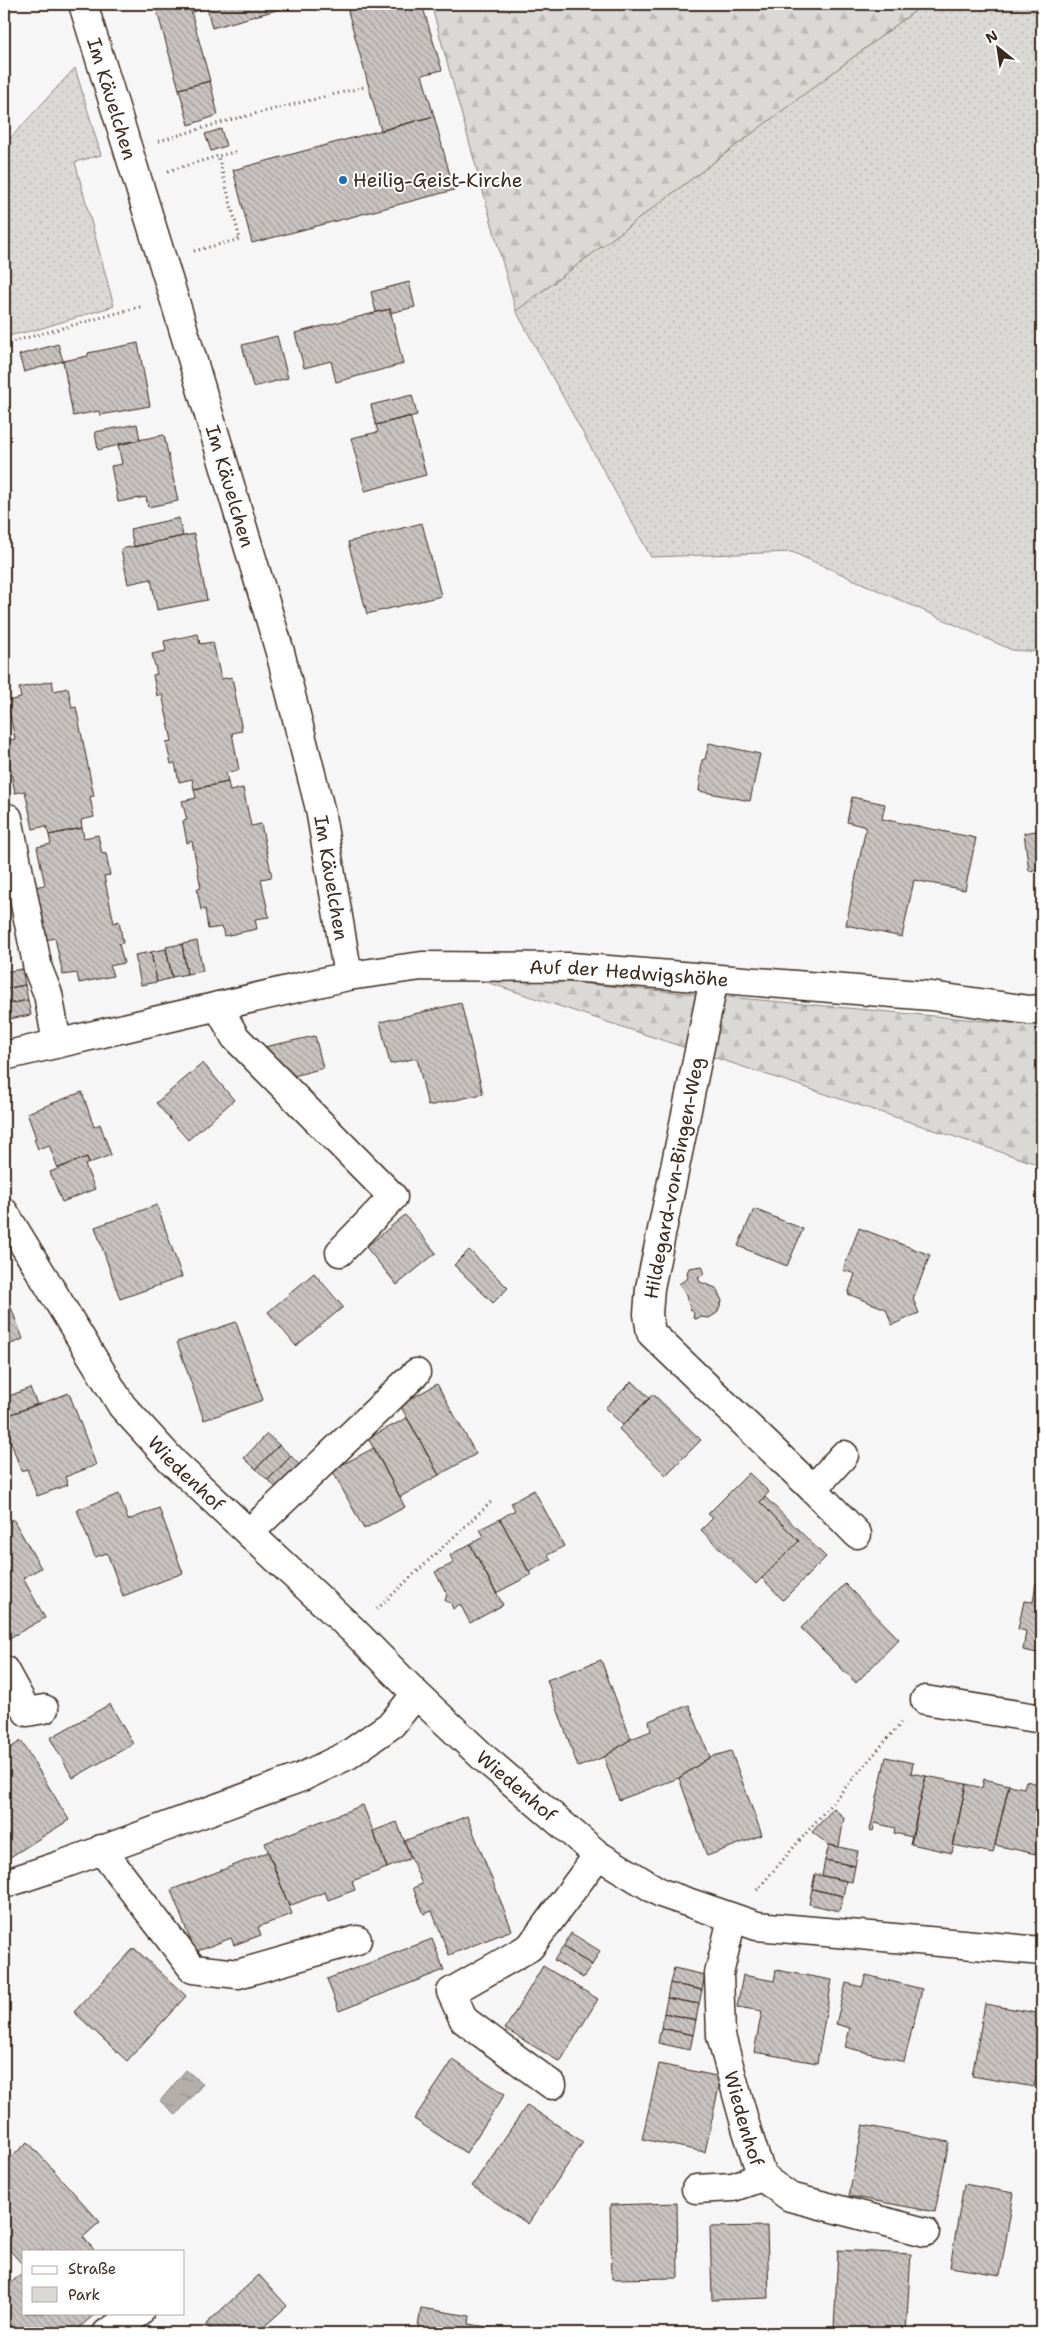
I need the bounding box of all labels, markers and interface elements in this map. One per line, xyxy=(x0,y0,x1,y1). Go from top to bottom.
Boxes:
north arrow xyxy=(974,22,1024,72)
text: N xyxy=(982,26,1001,47)
street label: Im Käuelchen xyxy=(82,34,143,163)
place label: Heilig-Geist-Kirche xyxy=(353,168,522,193)
marker: Heilig-Geist-Kirche xyxy=(337,174,349,186)
street label: Im Käuelchen xyxy=(200,422,260,550)
street label: Im Käuelchen xyxy=(309,813,354,942)
street label: Auf der Hedwigshöhe xyxy=(529,954,729,992)
street label: Hildegard-von-Bingen-Weg xyxy=(638,1055,710,1301)
street label: Wiedenhof xyxy=(142,1430,231,1517)
street label: Wiedenhof xyxy=(471,1744,563,1828)
street label: Wiedenhof xyxy=(719,2068,770,2170)
legend xyxy=(22,2250,185,2314)
text: Straße xyxy=(68,2259,116,2279)
text: Park xyxy=(68,2285,100,2305)

